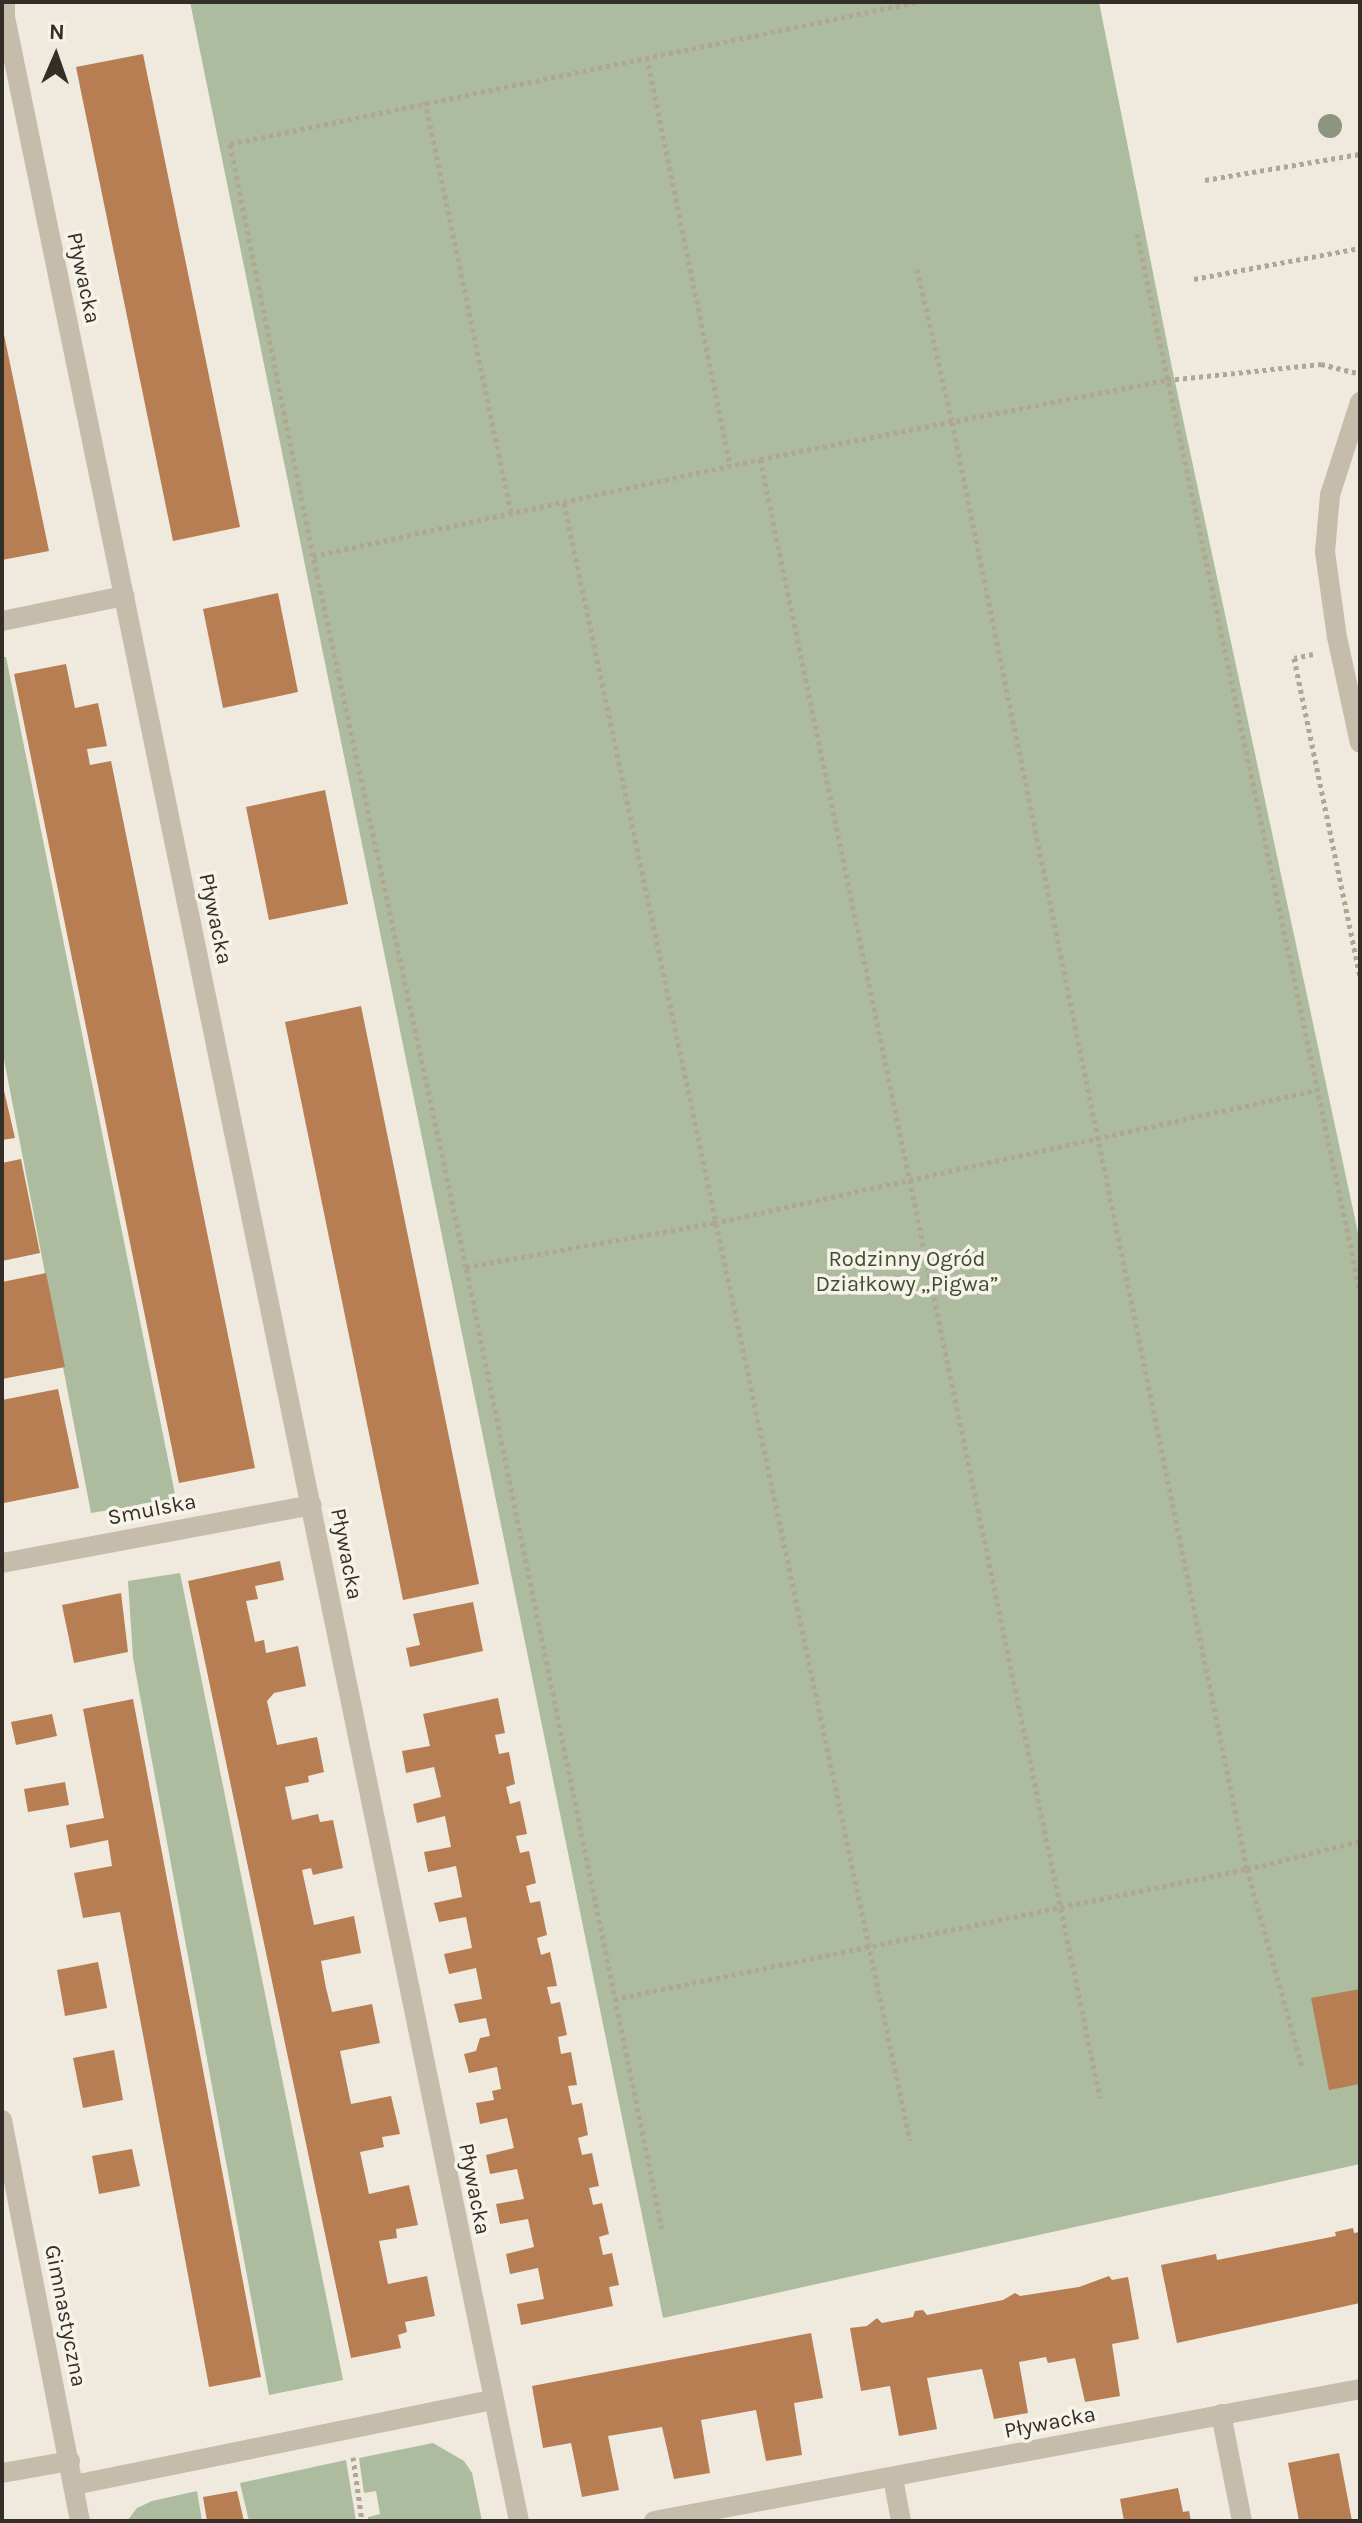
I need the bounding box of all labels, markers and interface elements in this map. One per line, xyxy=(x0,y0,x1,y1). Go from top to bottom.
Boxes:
north arrow xyxy=(16,16,96,96)
text: N xyxy=(48,19,65,45)
street label: Pływacka xyxy=(60,230,106,326)
street label: Pływacka xyxy=(192,871,238,967)
park label: Rodzinny Ogród Działkowy „Pigwa” xyxy=(815,1246,999,1298)
street label: Smulska xyxy=(106,1489,198,1531)
street label: Pływacka xyxy=(324,1506,368,1602)
street label: Pływacka xyxy=(452,2141,496,2237)
street label: Gimnastyczna xyxy=(38,2243,92,2389)
street label: Pływacka xyxy=(1002,2401,1098,2445)

